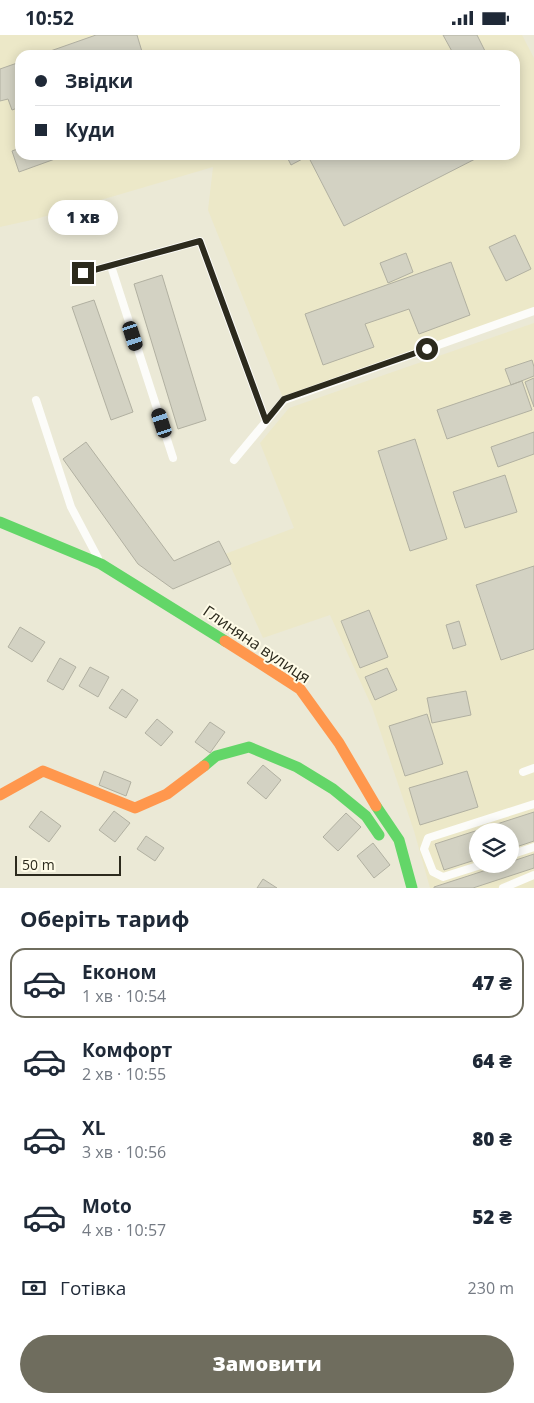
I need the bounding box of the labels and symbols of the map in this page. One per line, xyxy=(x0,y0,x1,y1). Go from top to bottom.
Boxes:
callout: 1 хв xyxy=(48,201,118,235)
route end xyxy=(72,262,94,284)
car xyxy=(121,319,144,353)
route start xyxy=(416,338,438,360)
car xyxy=(150,406,173,440)
street label: Глиняна вулиця xyxy=(199,600,315,688)
scale bar xyxy=(15,853,121,876)

